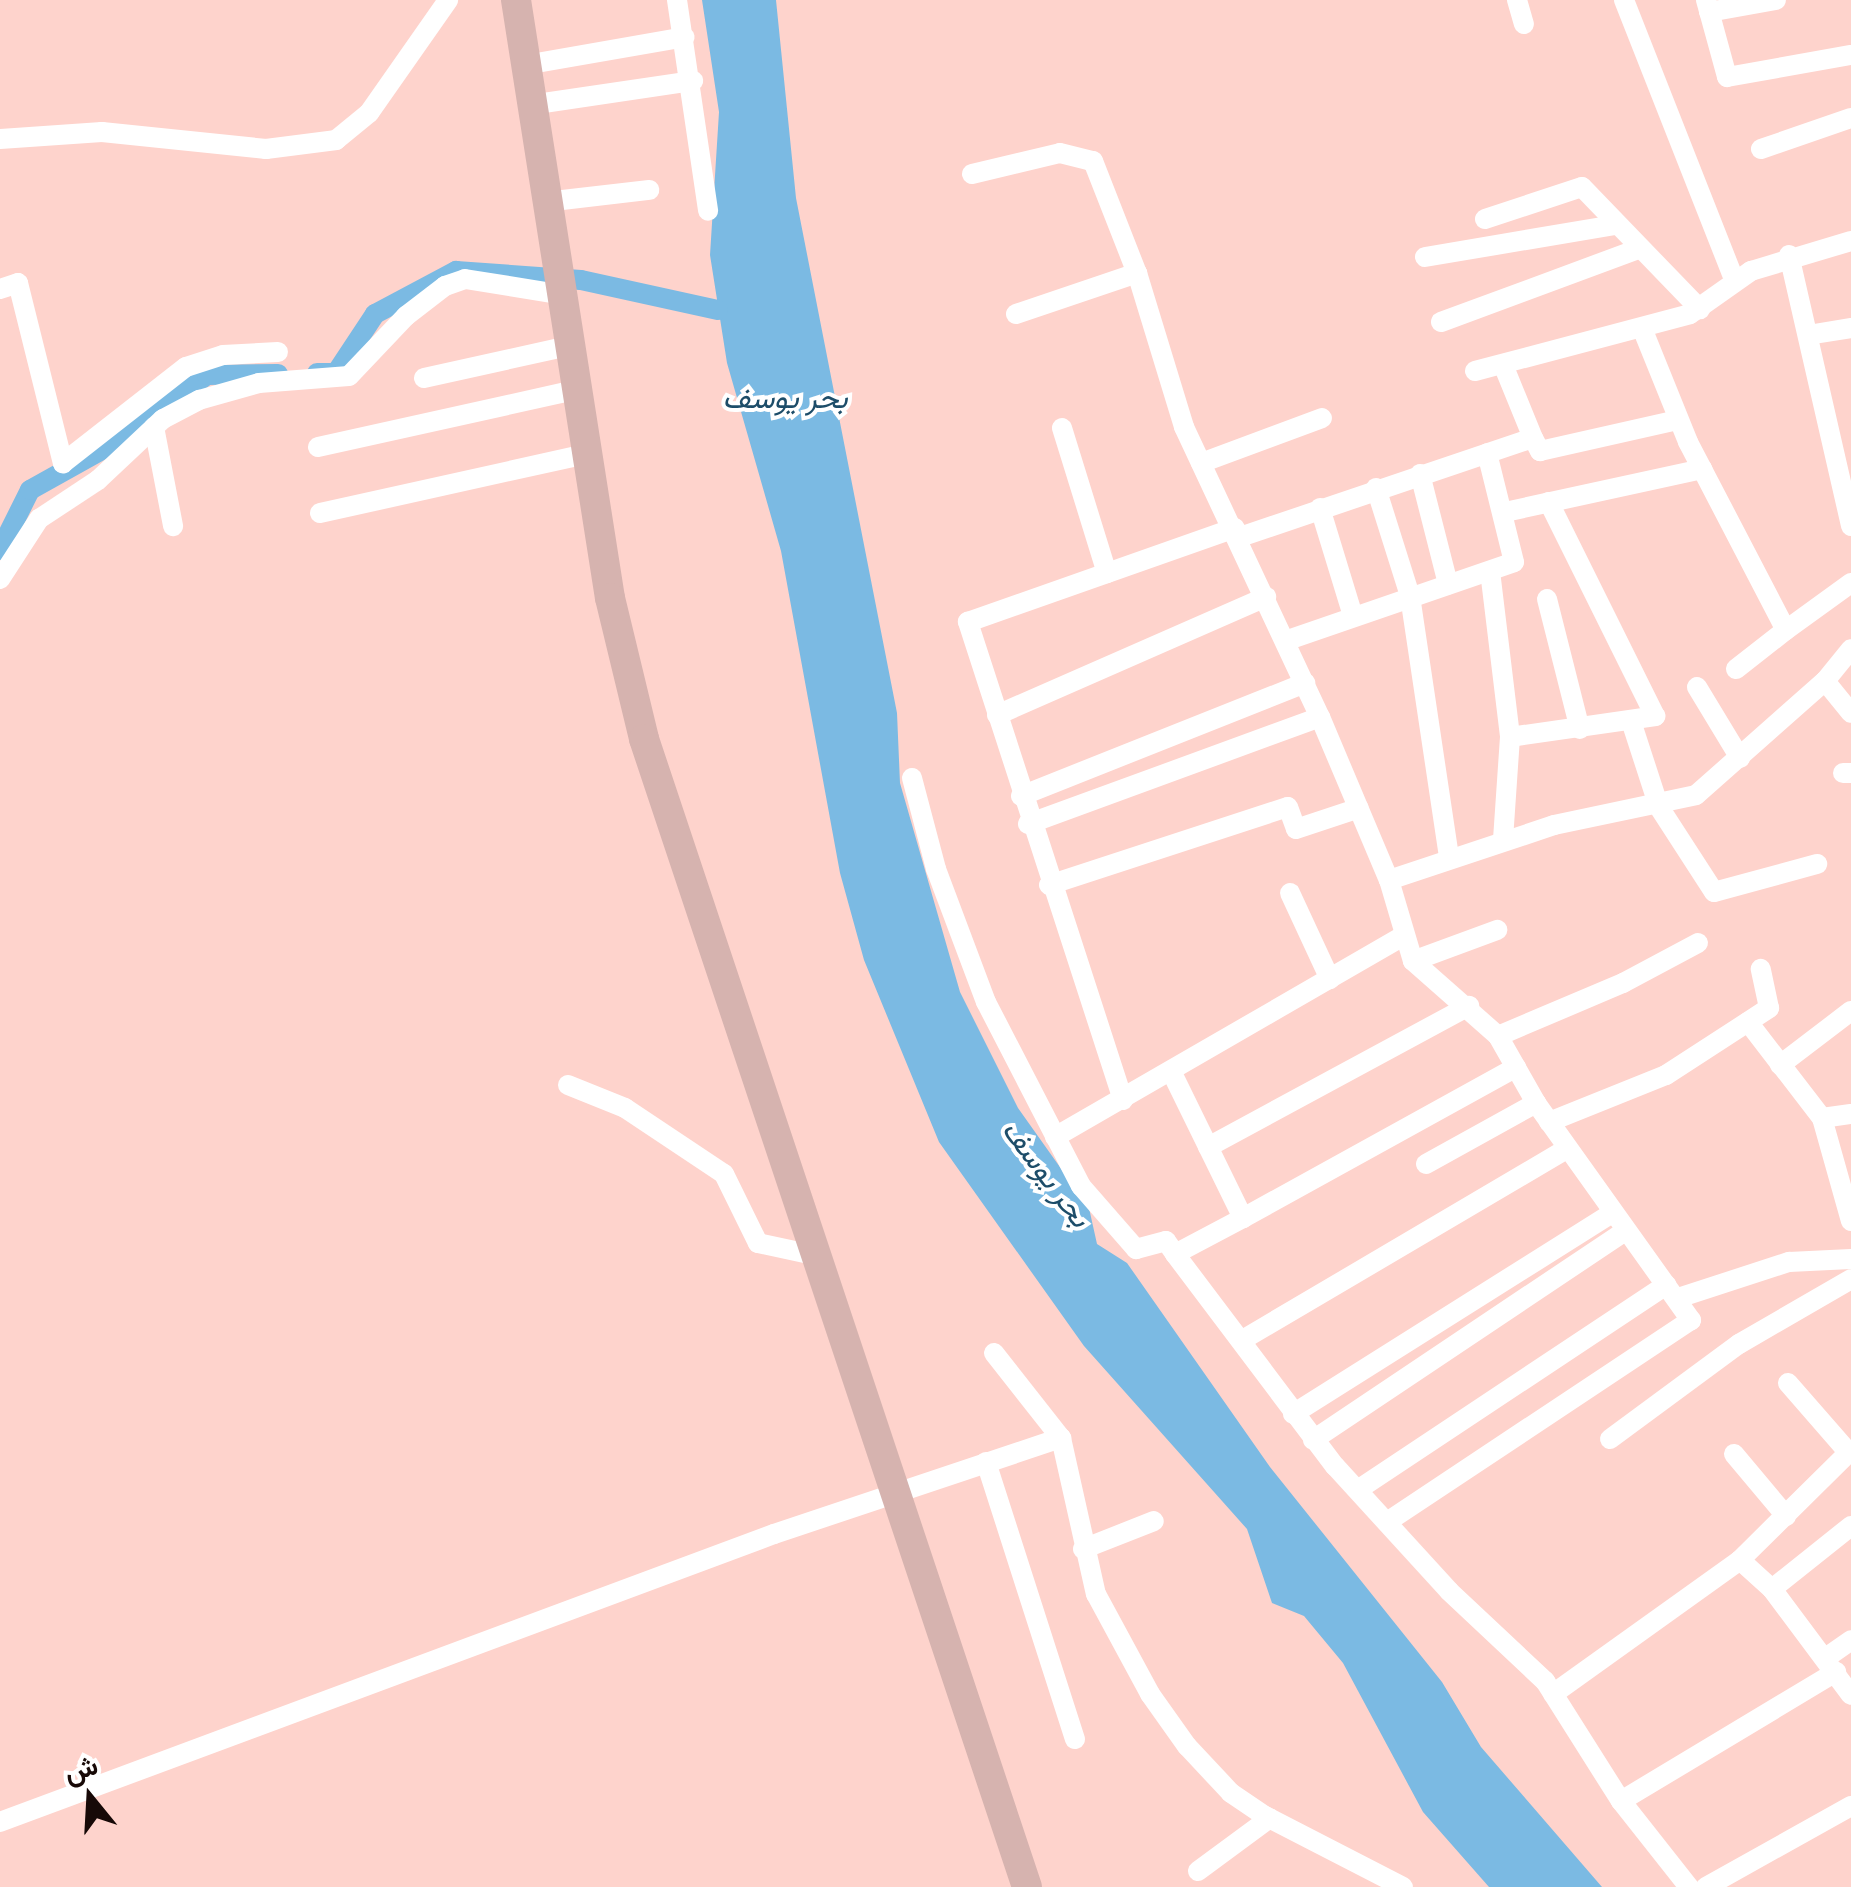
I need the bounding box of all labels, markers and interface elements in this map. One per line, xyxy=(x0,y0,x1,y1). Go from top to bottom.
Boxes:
water label: بحر يوسف xyxy=(723,379,847,415)
water label: بحر يوسف xyxy=(995,1112,1099,1234)
text: ش xyxy=(59,1746,102,1790)
north arrow xyxy=(40,1747,140,1847)

